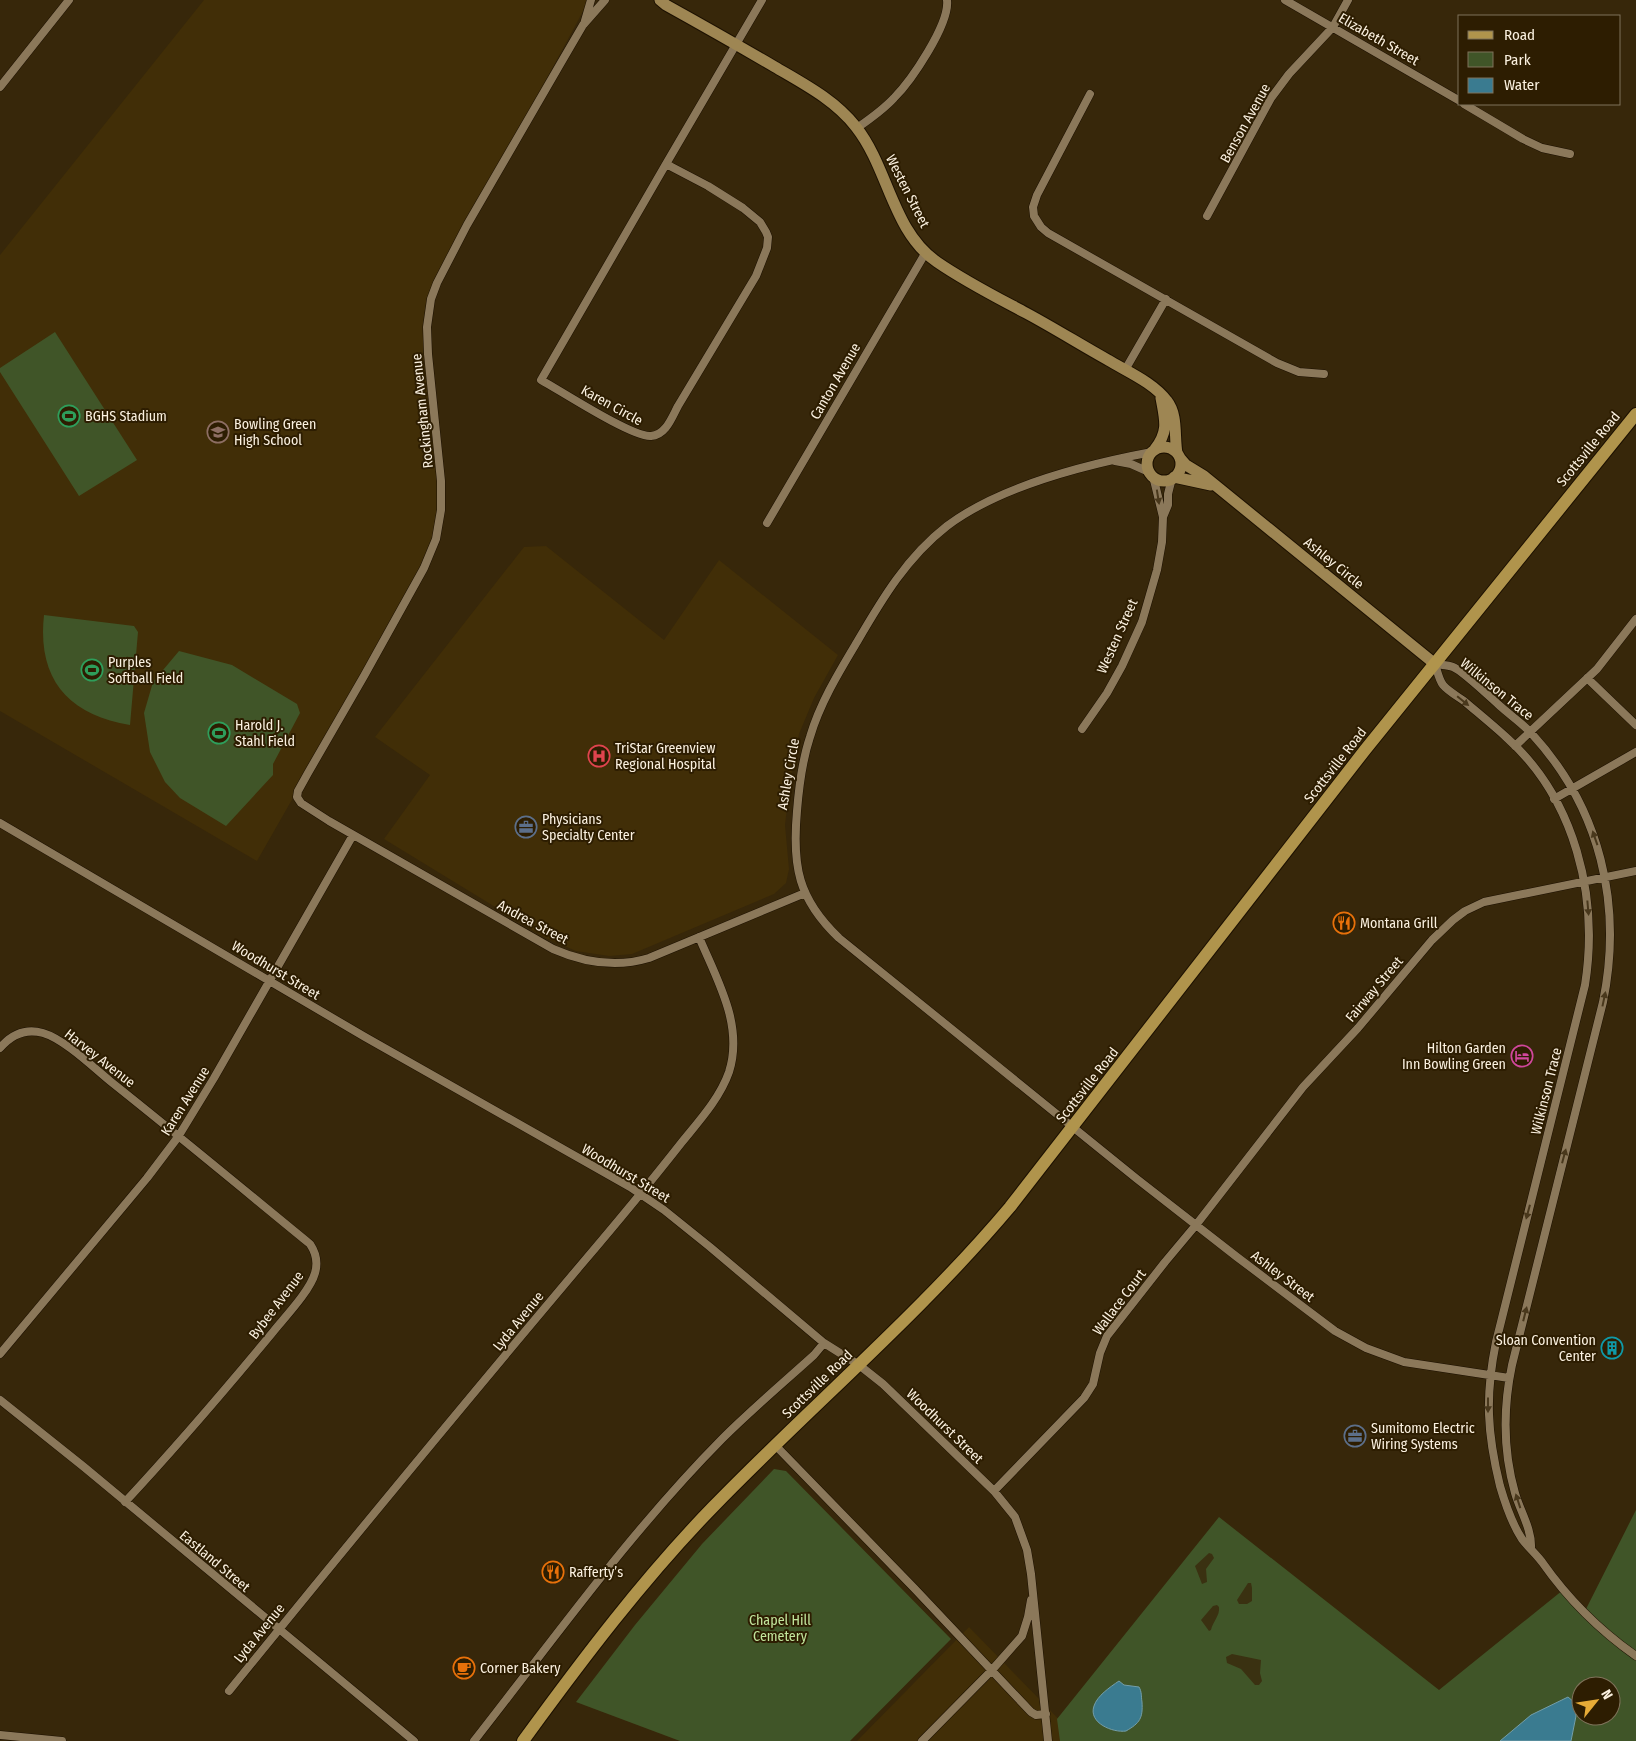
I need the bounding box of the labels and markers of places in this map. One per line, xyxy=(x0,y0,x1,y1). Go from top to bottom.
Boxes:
sports icon: BGHS Stadium xyxy=(57,404,81,428)
place label: BGHS Stadium xyxy=(85,408,167,425)
place label: Bowling Green High School xyxy=(234,416,316,449)
school or university icon: Bowling Green High School xyxy=(206,420,230,444)
place label: Purples Softball Field xyxy=(108,654,183,687)
sports icon: Purples Softball Field xyxy=(80,658,104,682)
place label: Harold J. Stahl Field xyxy=(235,717,295,750)
sports icon: Harold J. Stahl Field xyxy=(207,721,231,745)
place label: TriStar Greenview Regional Hospital xyxy=(615,740,716,773)
hospital icon: TriStar Greenview Regional Hospital xyxy=(587,744,611,768)
place label: Physicians Specialty Center xyxy=(542,811,635,844)
office icon: Physicians Specialty Center xyxy=(514,815,538,839)
restaurant icon: Montana Grill xyxy=(1332,911,1356,935)
place label: Montana Grill xyxy=(1360,915,1438,932)
place label: Hilton Garden Inn Bowling Green xyxy=(1402,1040,1506,1073)
hotel icon: Hilton Garden Inn Bowling Green xyxy=(1510,1044,1534,1068)
place label: Sloan Convention Center xyxy=(1496,1332,1596,1365)
building icon: Sloan Convention Center xyxy=(1600,1336,1624,1360)
place label: Sumitomo Electric Wiring Systems xyxy=(1371,1420,1475,1453)
office icon: Sumitomo Electric Wiring Systems xyxy=(1343,1424,1367,1448)
restaurant icon: Rafferty’s xyxy=(541,1560,565,1584)
place label: Rafferty’s xyxy=(569,1564,623,1581)
cafe icon: Corner Bakery xyxy=(452,1656,476,1680)
place label: Corner Bakery xyxy=(480,1660,561,1677)

